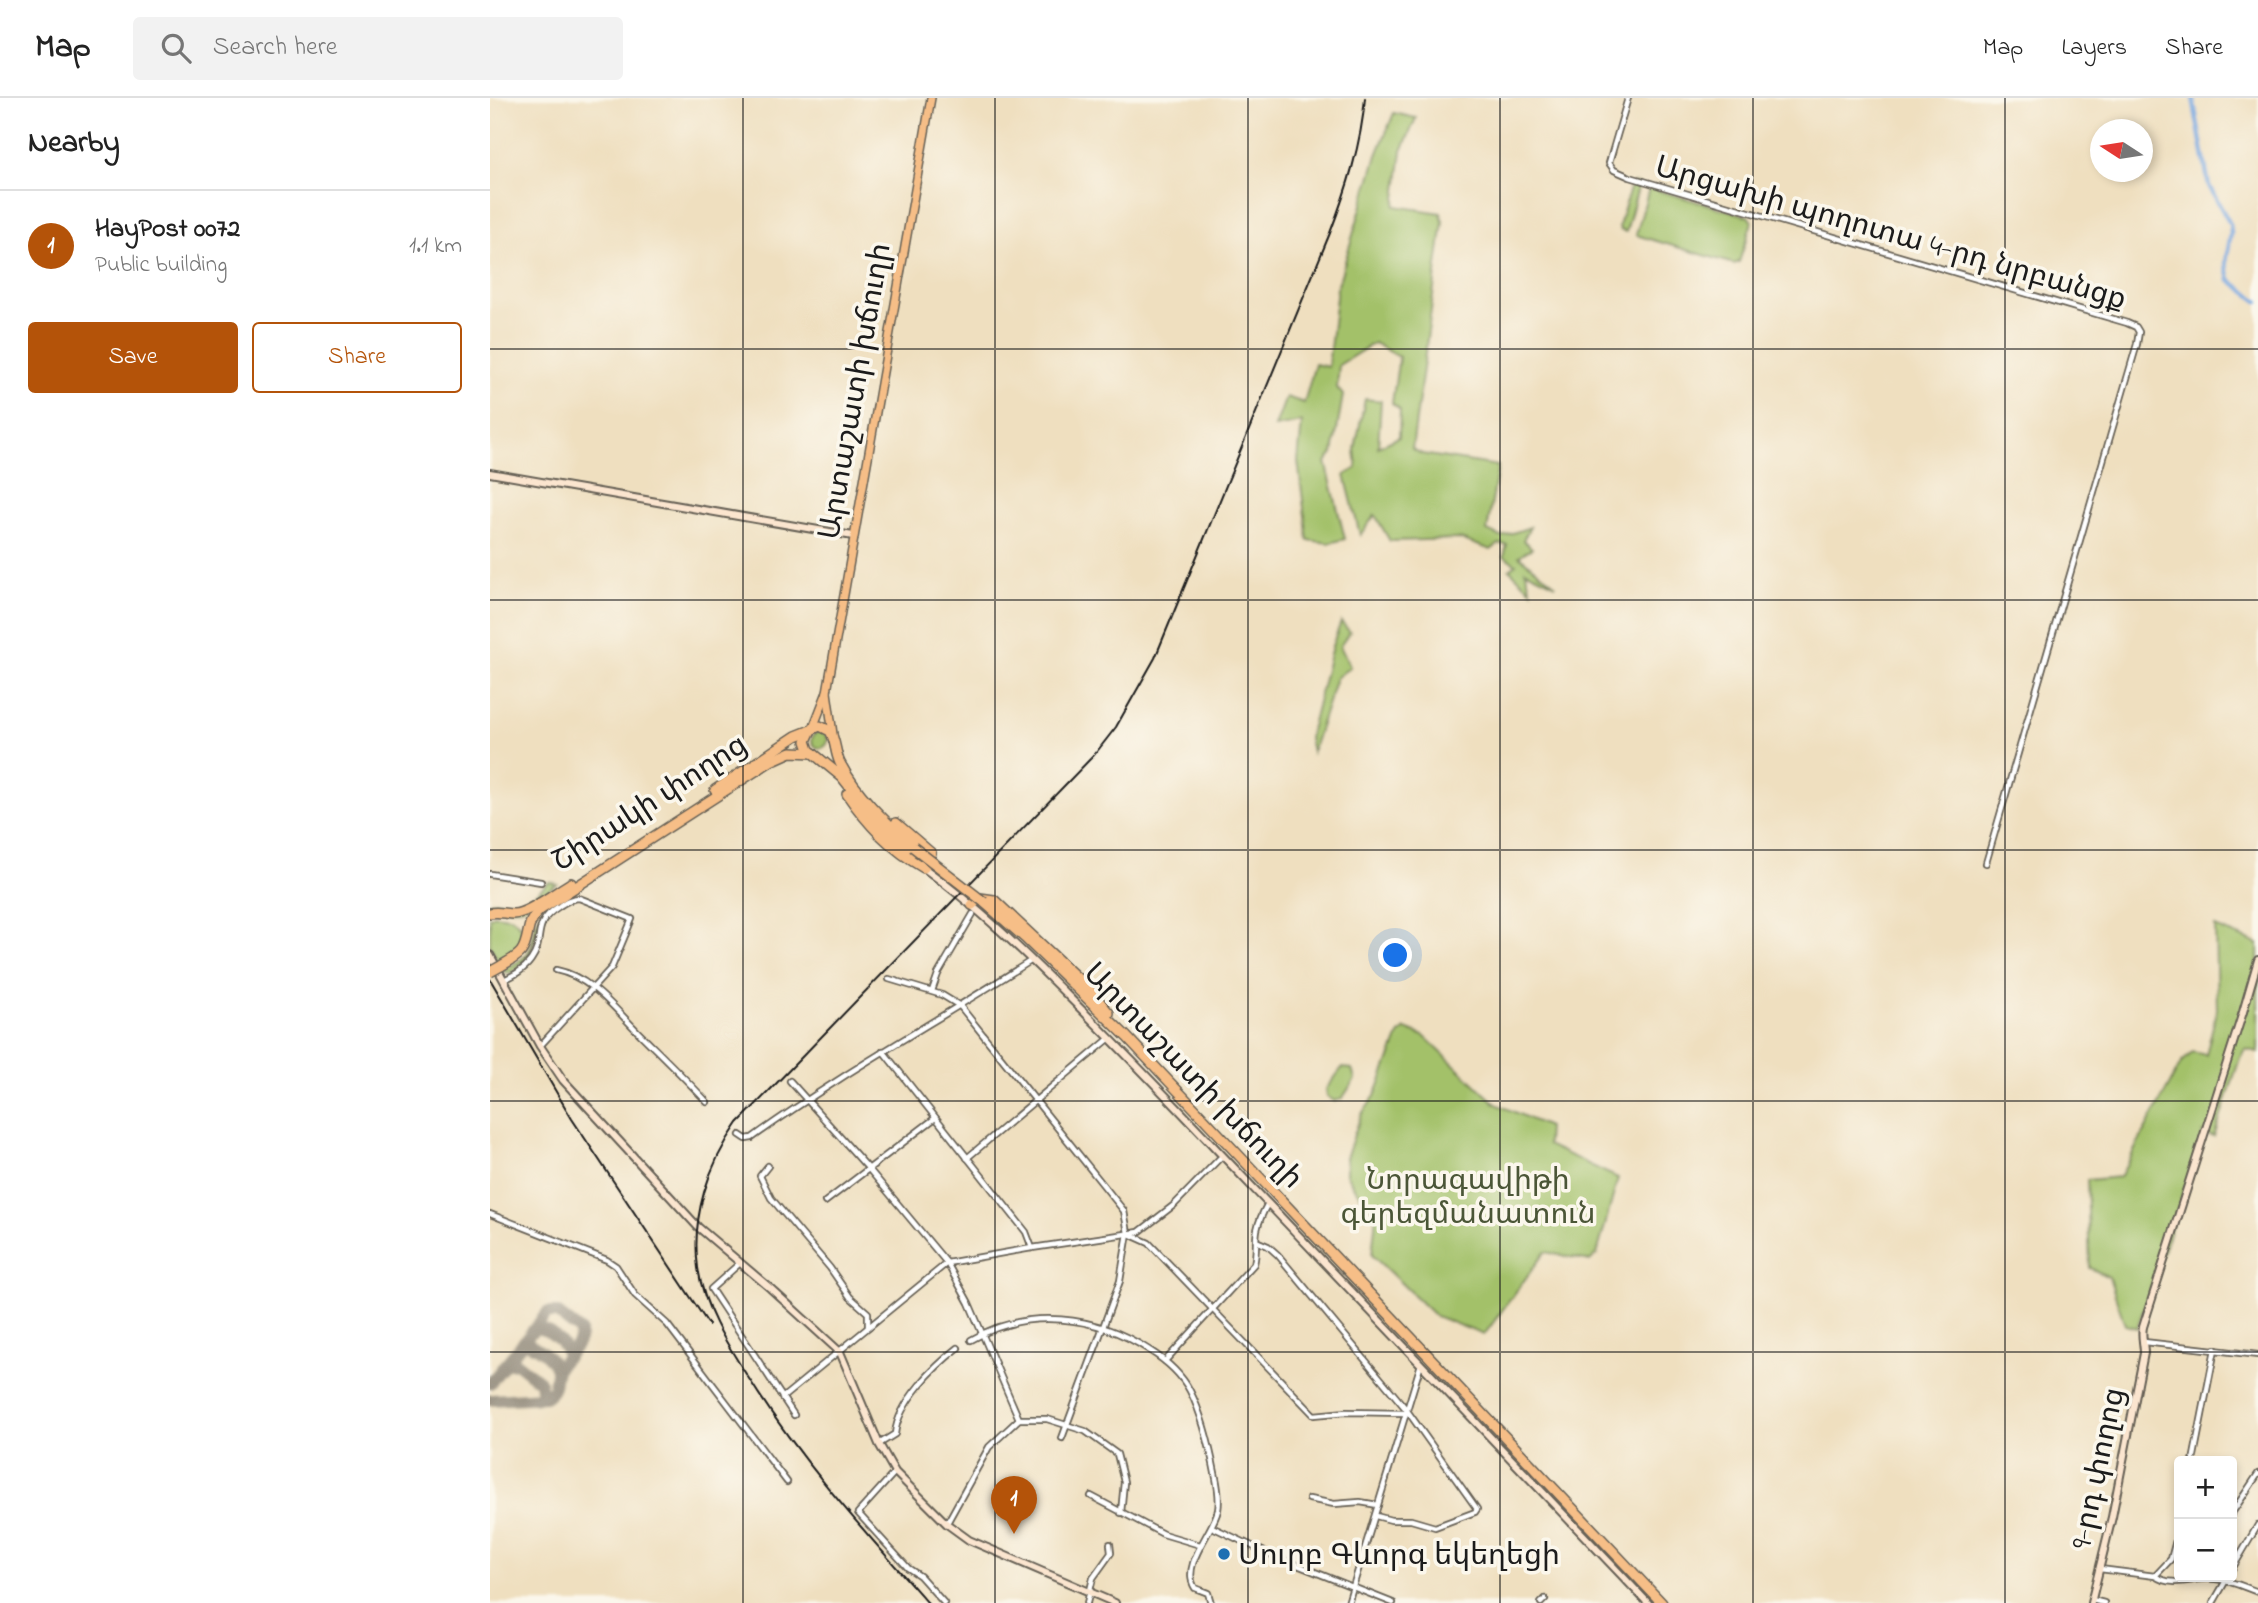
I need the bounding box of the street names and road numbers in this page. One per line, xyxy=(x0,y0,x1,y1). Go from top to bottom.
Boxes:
street label: Արցախի պողոտա 4-րդ նրբանցք xyxy=(1649,146,2131,323)
street label: Արտաշատի խճուղի xyxy=(809,240,905,543)
street label: Շիրակի փողոց xyxy=(544,725,757,884)
street label: Արտաշատի խճուղի xyxy=(1072,954,1312,1200)
street label: 9-րդ փողոց xyxy=(2061,1384,2138,1553)

